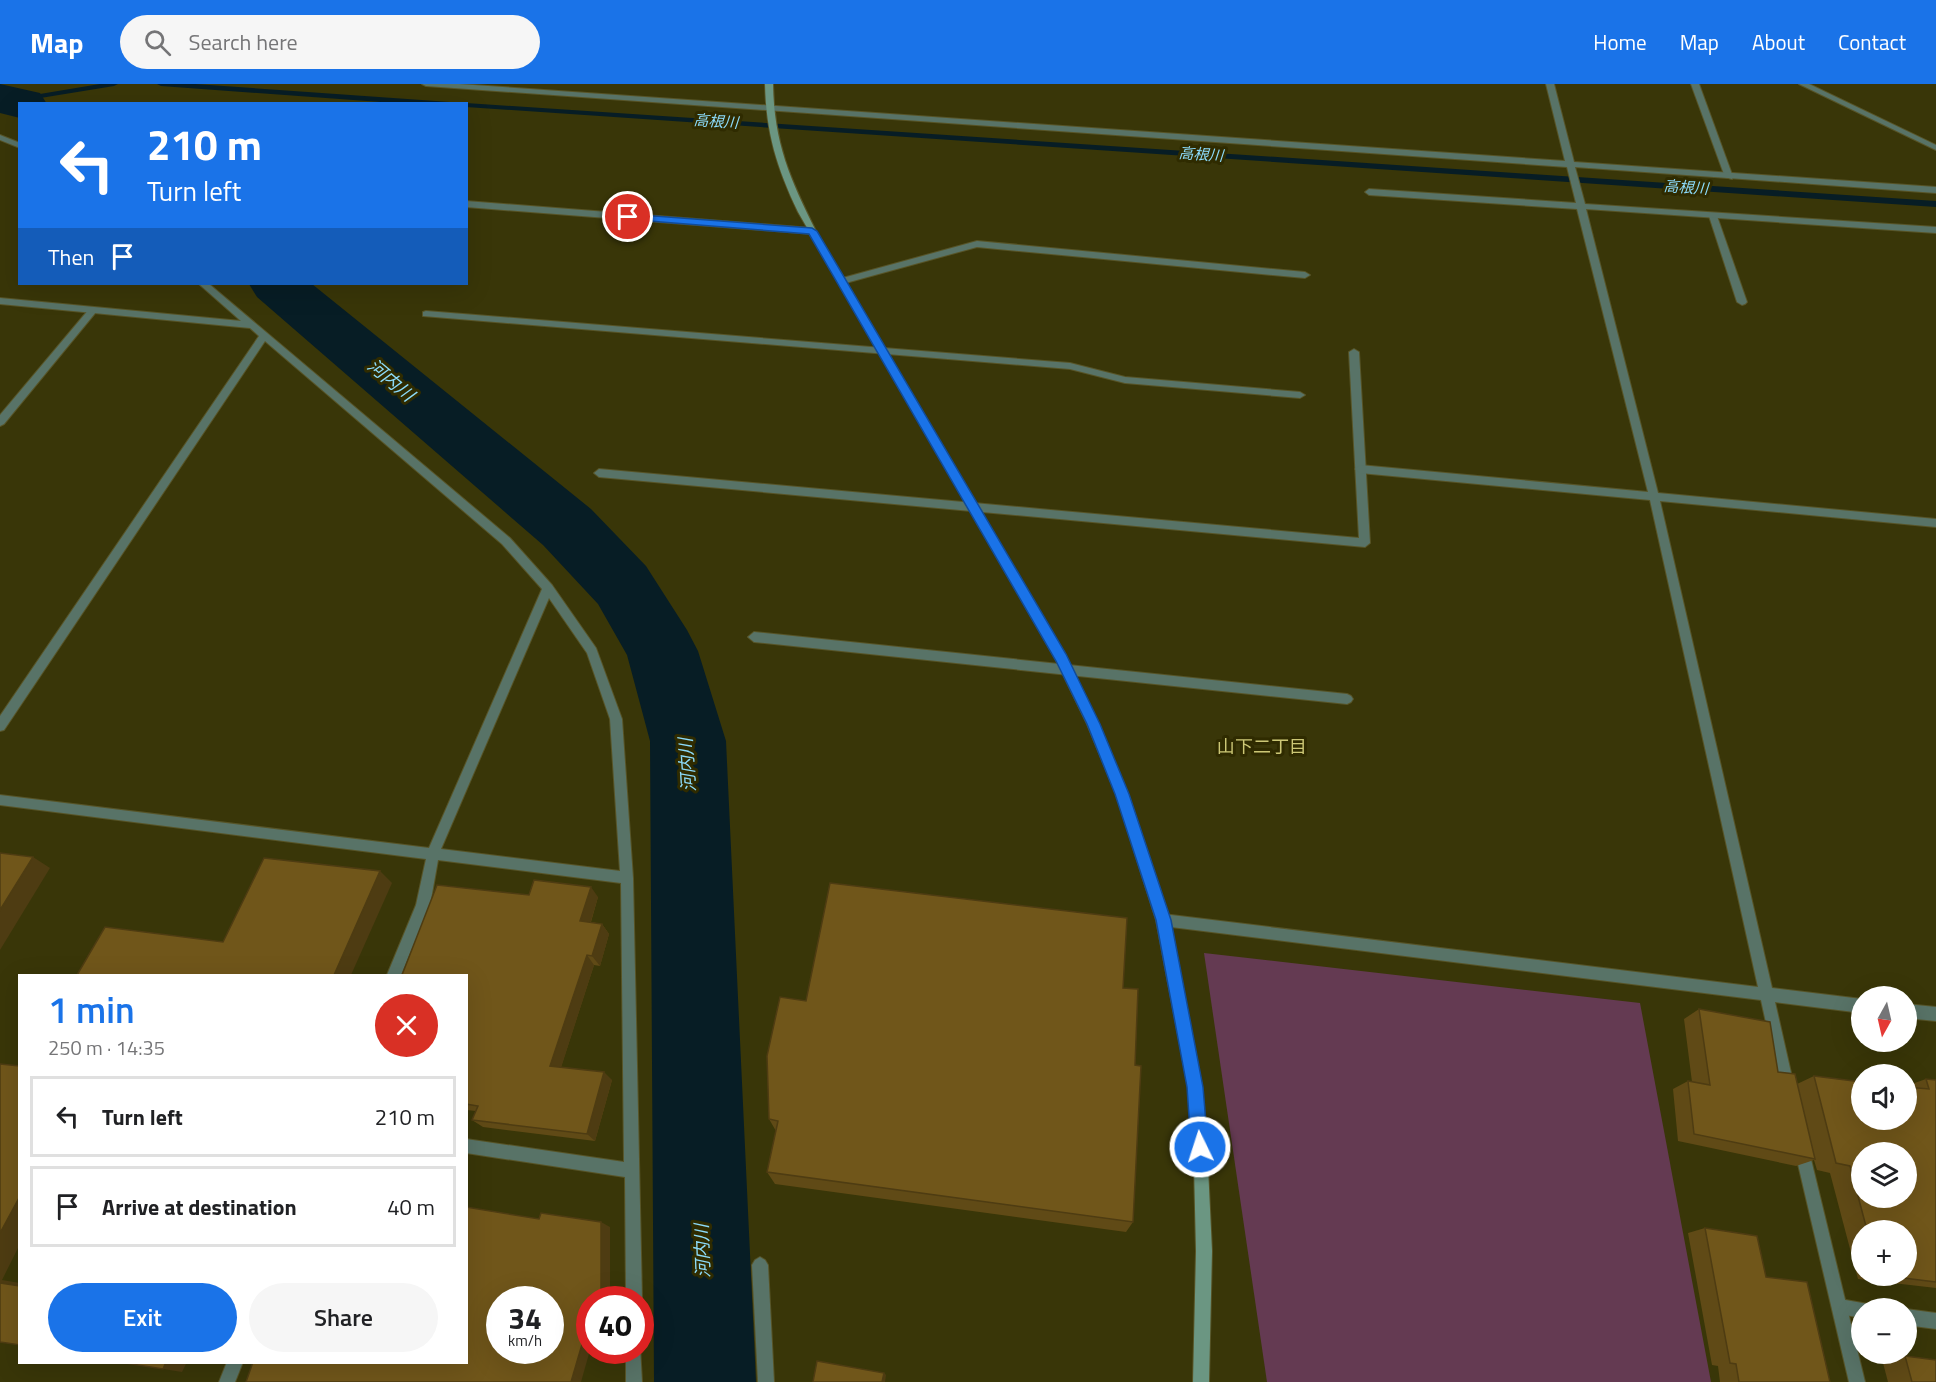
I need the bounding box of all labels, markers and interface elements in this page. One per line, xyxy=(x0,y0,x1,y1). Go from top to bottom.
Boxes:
search box xyxy=(120,15,540,69)
text: Map xyxy=(30,21,84,64)
text: Search here xyxy=(189,25,298,59)
icon: search xyxy=(141,26,174,59)
text: Home xyxy=(1593,26,1647,58)
text: Map xyxy=(1680,26,1719,58)
text: About xyxy=(1752,26,1805,58)
text: Contact xyxy=(1838,26,1906,58)
water label: 高根川 xyxy=(693,108,741,134)
text: 210 m xyxy=(147,112,262,176)
icon: left xyxy=(48,126,126,204)
water label: 高根川 xyxy=(1178,141,1226,167)
text: Turn left xyxy=(147,170,241,211)
water label: 高根川 xyxy=(1663,174,1711,200)
pin xyxy=(602,191,653,242)
icon: arrive xyxy=(611,200,644,233)
text: Then xyxy=(48,240,94,274)
icon: arrive xyxy=(106,240,139,273)
water label: 河内川 xyxy=(362,352,422,409)
district label: 山下二丁目 xyxy=(1217,733,1307,760)
water label: 河内川 xyxy=(672,735,702,793)
text: 1 min xyxy=(48,982,135,1037)
north arrow xyxy=(1851,986,1917,1052)
map controls xyxy=(1851,986,1917,1364)
button: close xyxy=(375,994,438,1057)
text: 250 m · 14:35 xyxy=(48,1032,165,1063)
button: sound xyxy=(1851,1064,1917,1130)
icon: left xyxy=(51,1100,84,1133)
text: Turn left xyxy=(102,1100,183,1134)
text: 210 m xyxy=(375,1100,435,1134)
position arrow xyxy=(1168,1115,1232,1179)
button: layers xyxy=(1851,1142,1917,1208)
icon: arrive xyxy=(51,1190,84,1223)
text: Arrive at destination xyxy=(102,1190,297,1224)
text: 40 m xyxy=(387,1190,435,1224)
button: + xyxy=(1851,1220,1917,1286)
water label: 河内川 xyxy=(687,1222,716,1278)
button: Exit xyxy=(48,1283,237,1352)
button: Share xyxy=(249,1283,438,1352)
speed limit sign: 40 xyxy=(576,1286,654,1364)
text: 34 xyxy=(508,1295,542,1341)
button: − xyxy=(1851,1298,1917,1364)
text: km/h xyxy=(508,1329,542,1352)

